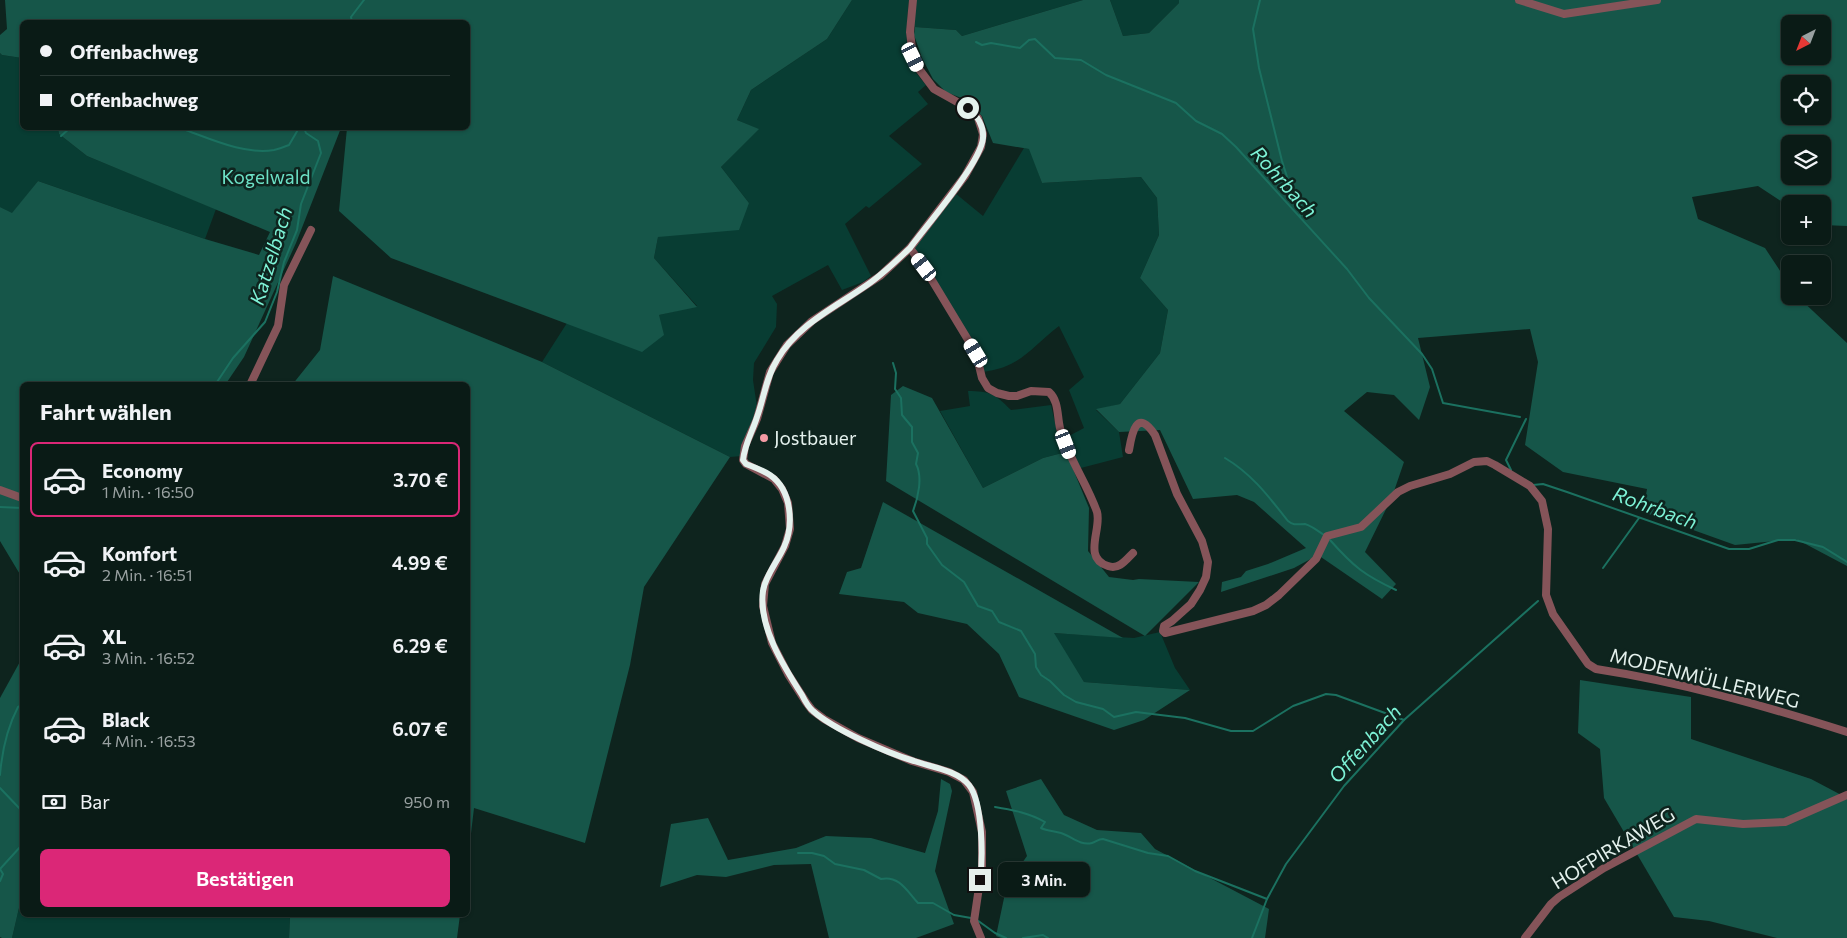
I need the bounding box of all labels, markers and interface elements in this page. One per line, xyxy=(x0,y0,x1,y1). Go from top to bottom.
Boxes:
north arrow xyxy=(1781,15,1831,65)
map controls xyxy=(1781,15,1831,305)
text: Offenbachweg xyxy=(70,40,198,63)
car xyxy=(899,40,926,74)
button: locate xyxy=(1781,75,1831,125)
text: Offenbachweg xyxy=(70,88,198,111)
route start xyxy=(957,97,979,119)
button: layers xyxy=(1781,135,1831,185)
water label: Rohrbach xyxy=(1246,141,1323,222)
park label: Kogelwald xyxy=(221,165,311,188)
button: + xyxy=(1781,195,1831,245)
water label: Katzelbach xyxy=(244,204,296,308)
car xyxy=(908,251,939,283)
button: − xyxy=(1781,255,1831,305)
car xyxy=(961,336,990,370)
text: Fahrt wählen xyxy=(40,398,172,425)
place label: Jostbauer xyxy=(774,426,857,449)
car xyxy=(1053,427,1078,461)
marker: Jostbauer xyxy=(758,432,770,444)
icon: car xyxy=(42,457,87,502)
text: Economy xyxy=(102,459,183,482)
text: 3.70 € xyxy=(393,468,448,491)
water label: Rohrbach xyxy=(1610,481,1701,533)
text: 1 Min. · 16:50 xyxy=(102,482,194,501)
icon: car xyxy=(42,540,87,585)
text: Komfort xyxy=(102,542,177,565)
text: 4.99 € xyxy=(392,551,448,574)
text: 2 Min. · 16:51 xyxy=(102,565,193,584)
icon: car xyxy=(42,623,87,668)
text: XL xyxy=(102,625,127,648)
text: 6.29 € xyxy=(393,634,448,657)
street label: MODENMÜLLERWEG xyxy=(1608,643,1802,712)
text: 3 Min. · 16:52 xyxy=(102,648,195,667)
water label: Offenbach xyxy=(1323,699,1406,787)
icon: car xyxy=(42,706,87,751)
text: Black xyxy=(102,708,150,731)
text: 6.07 € xyxy=(392,717,448,740)
text: 4 Min. · 16:53 xyxy=(102,731,196,750)
icon: cash xyxy=(40,788,68,816)
text: Bar xyxy=(80,790,110,813)
text: 950 m xyxy=(404,792,450,811)
street label: HOFPIRKAWEG xyxy=(1547,802,1679,893)
button: Bestätigen xyxy=(40,849,450,907)
callout: 3 Min. xyxy=(998,862,1090,898)
route end xyxy=(969,869,991,891)
text: 3 Min. xyxy=(1021,870,1067,889)

